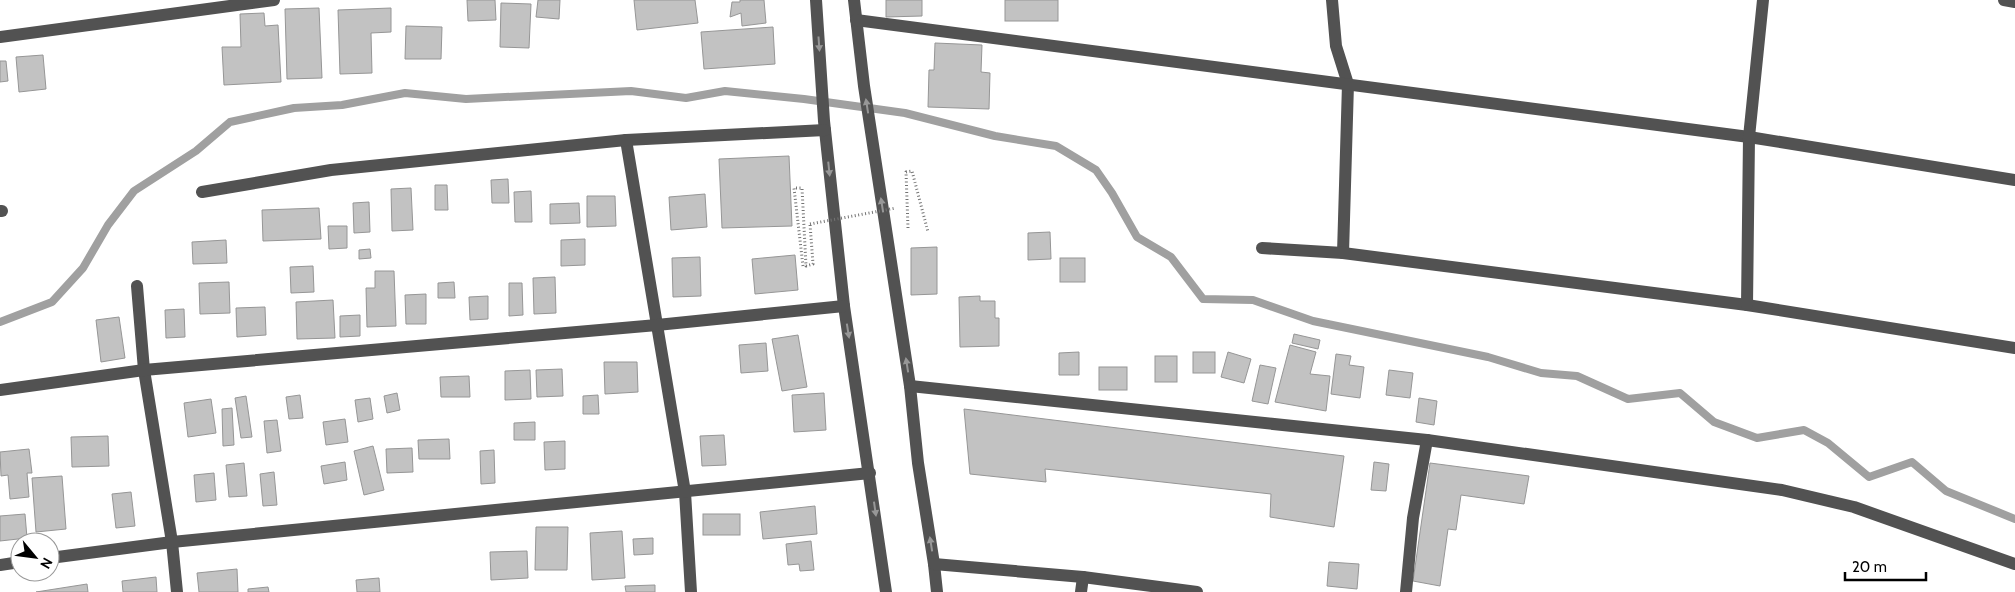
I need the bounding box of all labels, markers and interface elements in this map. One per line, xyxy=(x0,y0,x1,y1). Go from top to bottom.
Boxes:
one-way arrow xyxy=(815,37,823,53)
one-way arrow xyxy=(862,98,870,114)
one-way arrow xyxy=(825,162,833,178)
one-way arrow xyxy=(878,196,886,212)
one-way arrow xyxy=(844,323,852,339)
one-way arrow xyxy=(902,357,910,373)
one-way arrow xyxy=(871,501,879,517)
north arrow xyxy=(10,532,60,582)
one-way arrow xyxy=(926,535,934,551)
scale bar xyxy=(1845,550,1926,582)
text: N xyxy=(36,555,57,572)
text: 20 m xyxy=(1852,558,1887,576)

